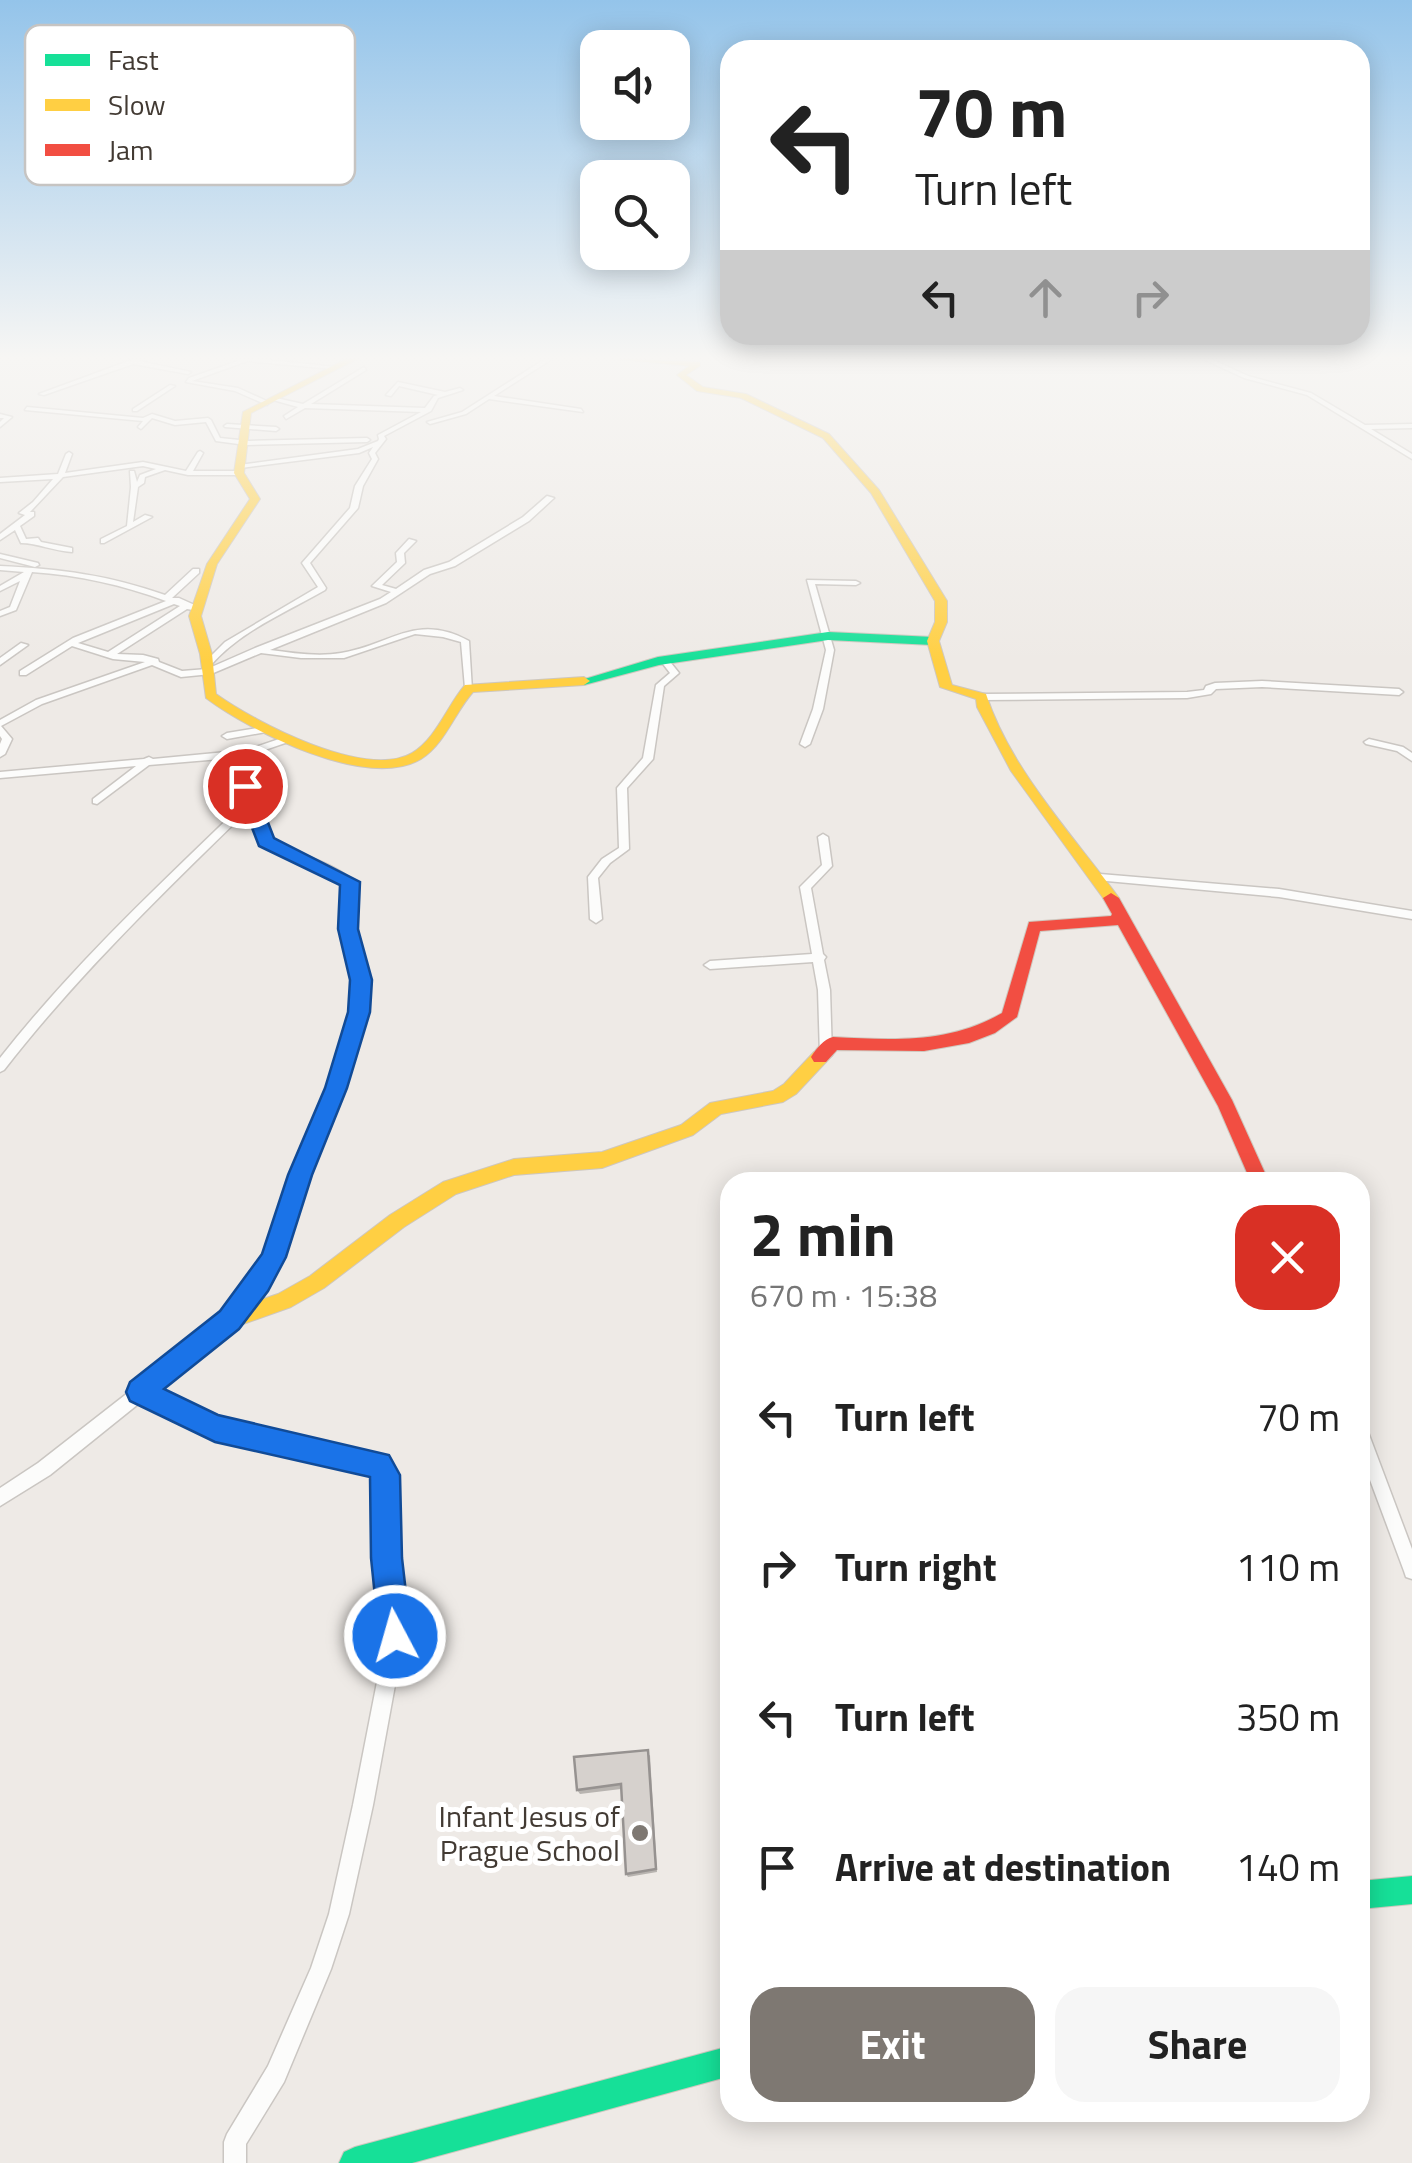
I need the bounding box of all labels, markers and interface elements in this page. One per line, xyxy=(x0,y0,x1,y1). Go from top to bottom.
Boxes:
legend xyxy=(25,25,355,185)
map controls xyxy=(580,30,690,270)
button: sound xyxy=(580,30,690,140)
text: Fast xyxy=(108,38,159,81)
text: 70 m xyxy=(915,58,1068,164)
icon: left xyxy=(750,80,880,210)
text: Slow xyxy=(108,83,166,126)
text: Jam xyxy=(108,128,154,171)
text: Turn left xyxy=(915,154,1072,222)
button: search xyxy=(580,160,690,270)
icon: left xyxy=(913,270,968,325)
icon: ahead xyxy=(1018,270,1073,325)
icon: right xyxy=(1123,270,1178,325)
pin xyxy=(203,744,288,829)
icon: arrive xyxy=(218,759,273,814)
text: 2 min xyxy=(750,1188,896,1279)
button: close xyxy=(1235,1205,1340,1310)
text: 670 m · 15:38 xyxy=(750,1271,937,1319)
text: Turn left xyxy=(835,1388,975,1446)
text: 70 m xyxy=(1257,1388,1340,1446)
icon: left xyxy=(750,1390,805,1445)
text: Turn right xyxy=(835,1538,997,1596)
text: 110 m xyxy=(1236,1538,1340,1596)
icon: right xyxy=(750,1540,805,1595)
position arrow xyxy=(343,1584,447,1688)
text: Turn left xyxy=(835,1688,975,1746)
text: 350 m xyxy=(1236,1688,1340,1746)
icon: left xyxy=(750,1690,805,1745)
place label: Infant Jesus of Prague School xyxy=(439,1793,620,1873)
marker: Infant Jesus of Prague School xyxy=(629,1822,651,1844)
text: Arrive at destination xyxy=(835,1838,1171,1896)
text: 140 m xyxy=(1236,1838,1340,1896)
icon: arrive xyxy=(750,1840,805,1895)
button: Exit xyxy=(750,1987,1035,2102)
button: Share xyxy=(1055,1987,1340,2102)

